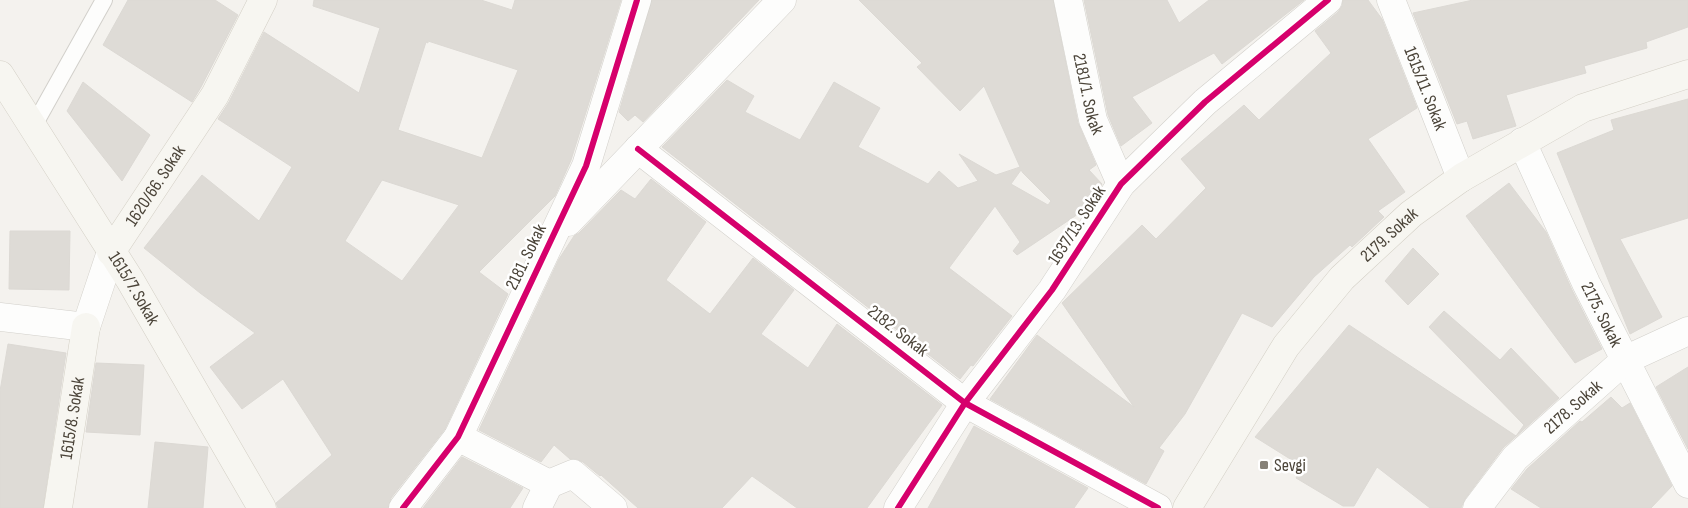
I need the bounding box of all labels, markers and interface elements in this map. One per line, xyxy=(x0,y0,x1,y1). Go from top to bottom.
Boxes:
street label: 1615/11. Sokak xyxy=(1400,43,1452,133)
street label: 2181/1. Sokak xyxy=(1069,51,1109,138)
street label: 1620/66. Sokak xyxy=(121,141,190,230)
street label: 1637/13. Sokak xyxy=(1044,181,1110,268)
street label: 2179. Sokak xyxy=(1356,202,1422,266)
street label: 2181. Sokak xyxy=(501,221,551,293)
street label: 1615/7. Sokak xyxy=(104,248,164,329)
street label: 2175. Sokak xyxy=(1577,278,1627,351)
street label: 2182. Sokak xyxy=(863,301,933,361)
street label: 1615/8. Sokak xyxy=(55,375,89,461)
street label: 2178. Sokak xyxy=(1539,375,1606,438)
place label: Sevgi xyxy=(1274,455,1306,476)
marker: Sevgi xyxy=(1258,459,1270,471)

